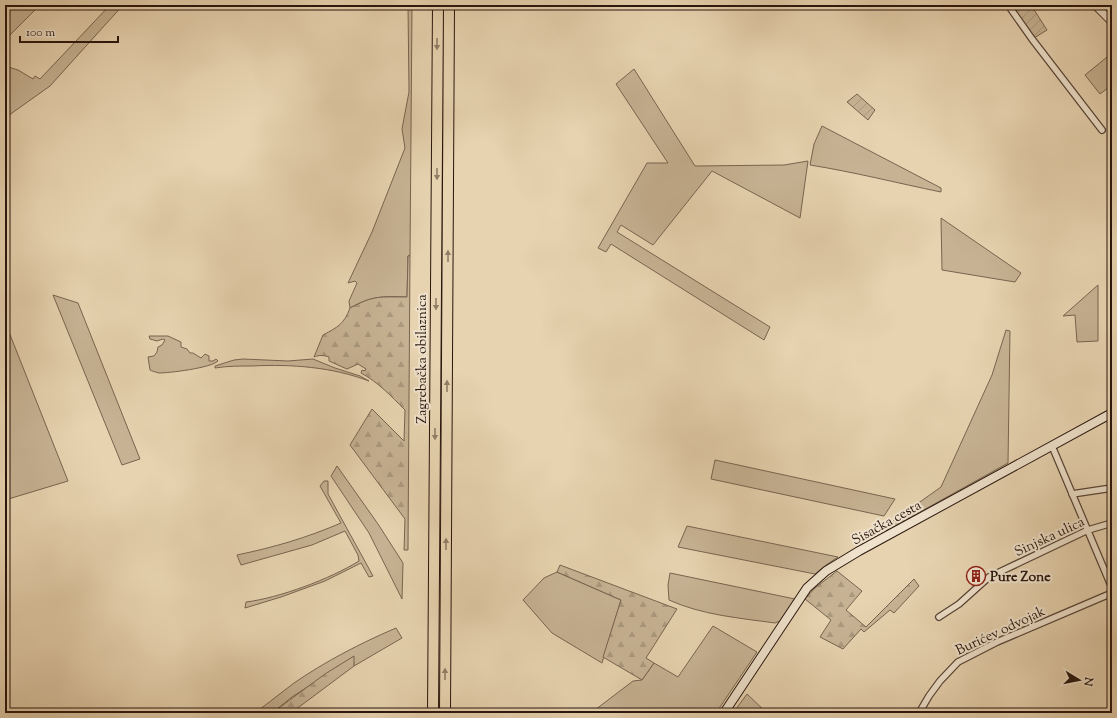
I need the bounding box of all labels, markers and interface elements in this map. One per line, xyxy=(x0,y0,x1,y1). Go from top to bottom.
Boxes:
scale bar xyxy=(20,18,118,44)
text: 100 m xyxy=(26,24,55,42)
one-way arrow xyxy=(434,38,440,51)
one-way arrow xyxy=(434,168,440,181)
one-way arrow xyxy=(445,249,451,262)
street label: Zagrebačka obilaznica xyxy=(413,294,433,424)
one-way arrow xyxy=(433,298,439,311)
one-way arrow xyxy=(444,379,450,392)
one-way arrow xyxy=(432,428,438,441)
street label: Sisačka cesta xyxy=(848,496,926,551)
street label: Sinjska ulica xyxy=(1011,513,1089,563)
one-way arrow xyxy=(443,537,449,550)
building icon: Pure Zone xyxy=(965,565,987,587)
place label: Pure Zone xyxy=(990,568,1051,588)
street label: Burićev odvojak xyxy=(953,602,1049,661)
north arrow xyxy=(1059,660,1099,700)
one-way arrow xyxy=(442,667,448,680)
text: N xyxy=(1079,675,1097,687)

